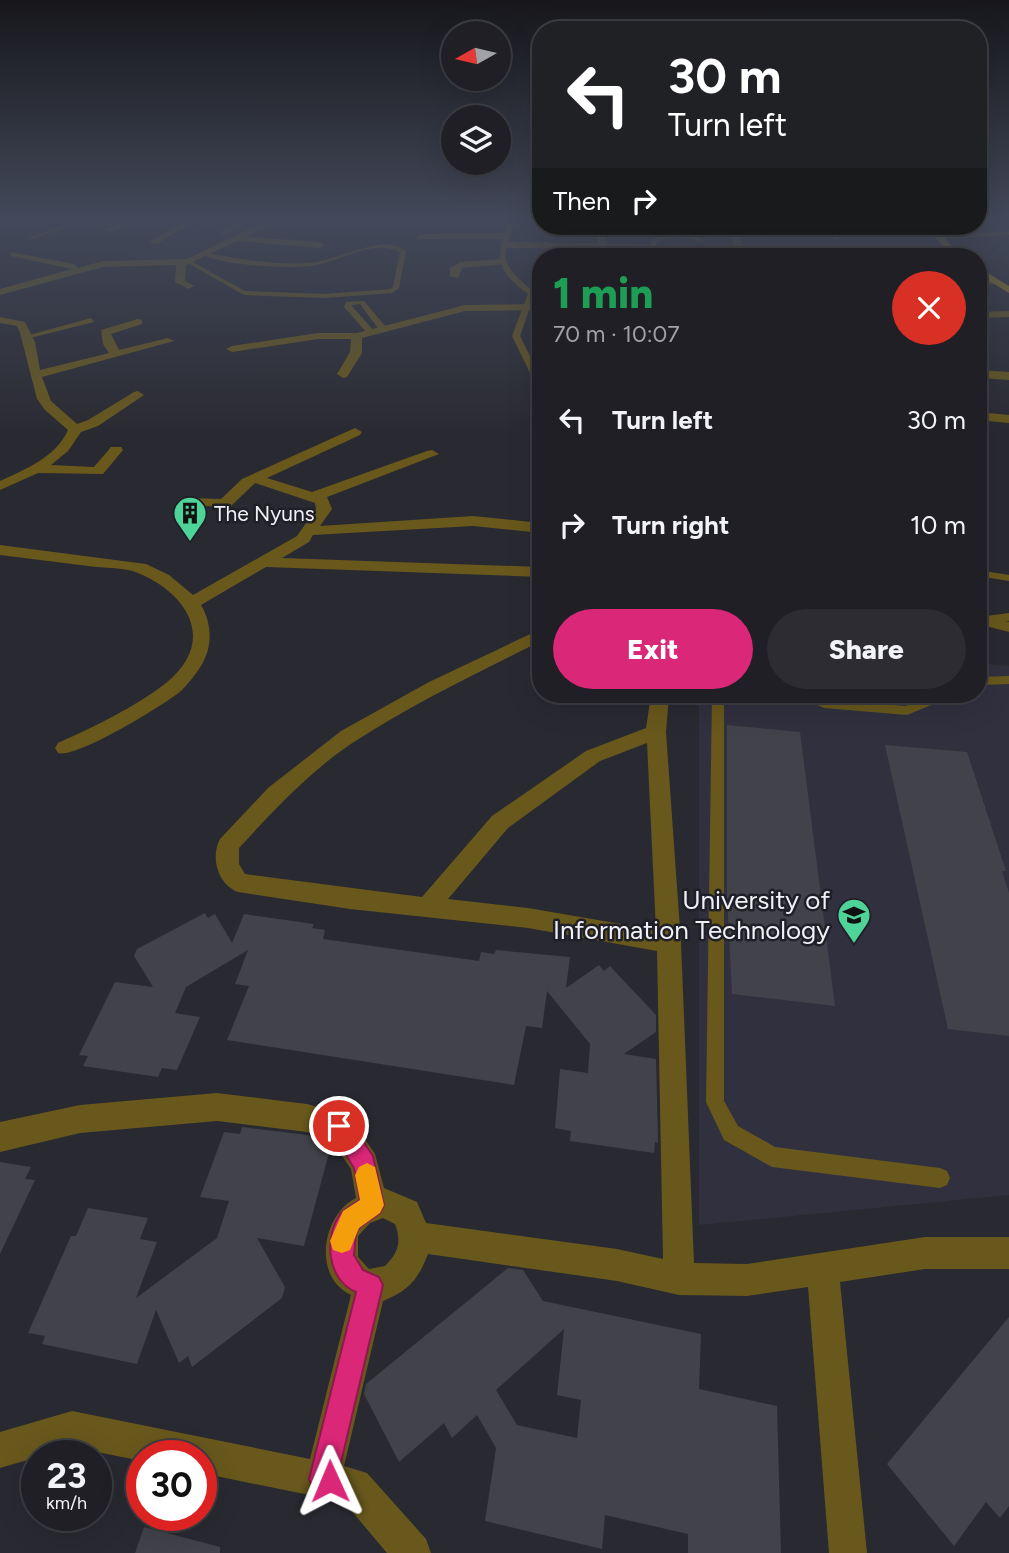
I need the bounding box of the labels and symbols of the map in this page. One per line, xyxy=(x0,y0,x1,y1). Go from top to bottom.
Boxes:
north arrow xyxy=(441,21,511,91)
building icon: The Nyuns xyxy=(171,494,209,543)
place label: The Nyuns xyxy=(214,501,315,526)
place label: University of Information Technology xyxy=(553,884,830,946)
school or university icon: University of Information Technology xyxy=(835,896,873,945)
pin xyxy=(309,1096,369,1156)
speed limit sign: 30 xyxy=(126,1440,217,1531)
position arrow xyxy=(293,1444,367,1518)

